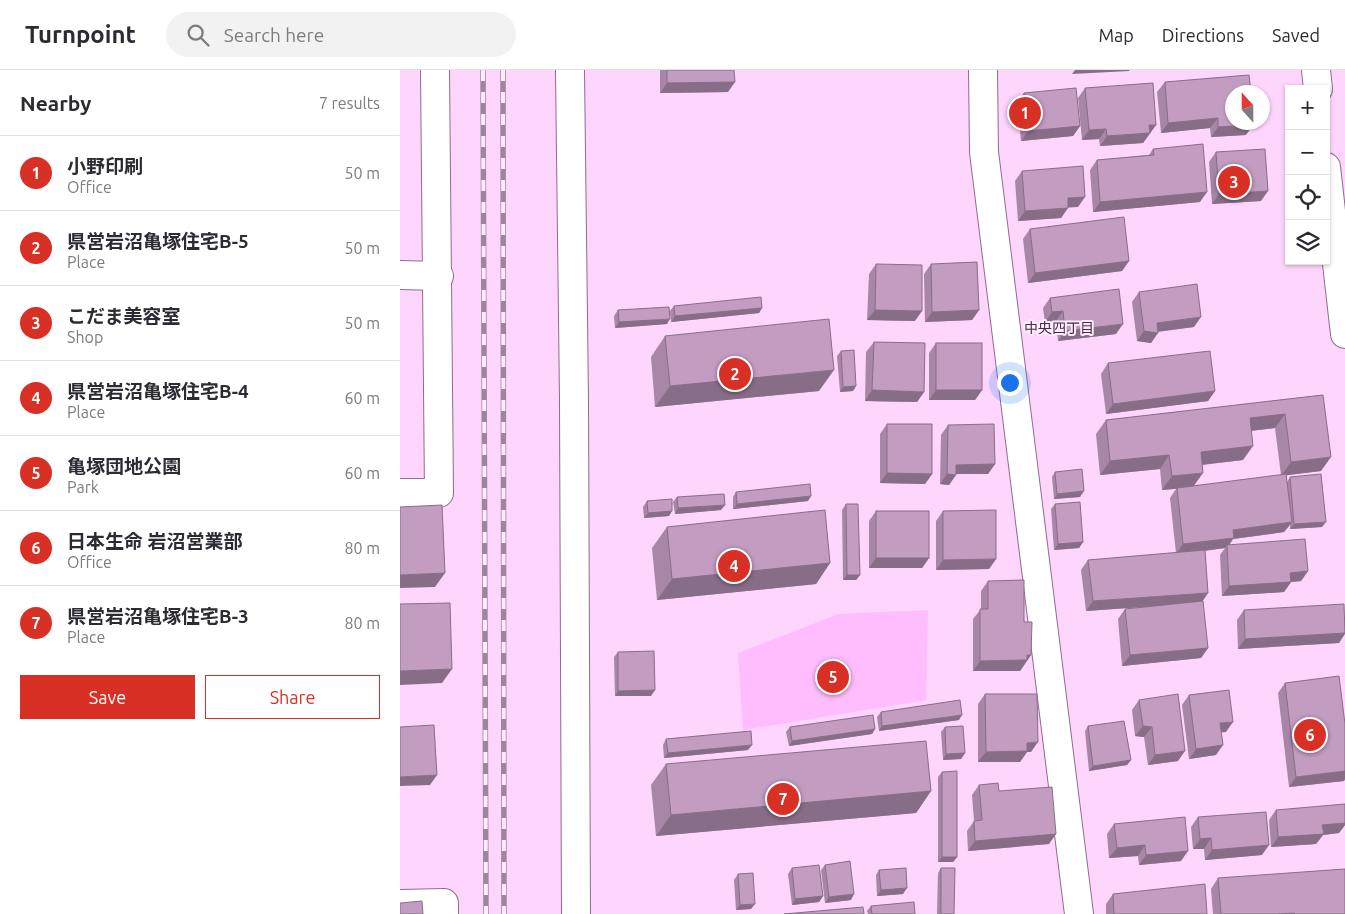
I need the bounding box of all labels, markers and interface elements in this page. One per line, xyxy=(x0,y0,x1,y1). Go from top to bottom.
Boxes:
search box xyxy=(166,12,516,57)
text: Turnpoint xyxy=(25,21,136,48)
icon: search xyxy=(184,21,212,49)
text: Search here xyxy=(224,24,324,46)
text: Map xyxy=(1098,25,1134,45)
text: Directions xyxy=(1162,25,1244,45)
text: Saved xyxy=(1272,25,1320,45)
north arrow xyxy=(1225,85,1270,130)
map controls xyxy=(1285,85,1330,265)
button: + xyxy=(1285,85,1330,130)
text: Nearby xyxy=(20,91,91,115)
text: 7 results xyxy=(319,94,380,112)
pin: 1 xyxy=(1009,94,1041,132)
button: − xyxy=(1285,130,1330,175)
text: 小野印刷 xyxy=(67,155,143,177)
pin: 3 xyxy=(1218,163,1250,201)
text: 1 xyxy=(31,164,41,182)
text: 50 m xyxy=(344,164,380,182)
button: locate xyxy=(1285,175,1330,220)
text: Office xyxy=(67,178,112,196)
button: layers xyxy=(1285,220,1330,265)
text: 県営岩沼亀塚住宅B-5 xyxy=(67,230,249,252)
text: 2 xyxy=(31,239,41,257)
text: 50 m xyxy=(344,239,380,257)
text: Place xyxy=(67,253,105,271)
text: こだま美容室 xyxy=(67,305,181,327)
text: 3 xyxy=(31,314,41,332)
text: 50 m xyxy=(344,314,380,332)
district label: 中央四丁目 xyxy=(1024,320,1094,336)
text: Shop xyxy=(67,328,103,346)
pin: 2 xyxy=(719,355,751,393)
your location xyxy=(997,370,1023,396)
text: 県営岩沼亀塚住宅B-4 xyxy=(67,380,249,402)
text: 4 xyxy=(31,389,41,407)
text: 60 m xyxy=(344,389,380,407)
text: Place xyxy=(67,403,105,421)
text: 亀塚団地公園 xyxy=(67,455,181,477)
text: 5 xyxy=(31,464,41,482)
text: 60 m xyxy=(344,464,380,482)
text: Park xyxy=(67,478,99,496)
text: 日本生命 岩沼営業部 xyxy=(67,530,243,552)
text: 6 xyxy=(31,539,41,557)
text: 80 m xyxy=(344,539,380,557)
pin: 4 xyxy=(718,547,750,585)
text: Office xyxy=(67,553,112,571)
text: 県営岩沼亀塚住宅B-3 xyxy=(67,605,249,627)
text: 7 xyxy=(31,614,41,632)
text: 80 m xyxy=(344,614,380,632)
text: Place xyxy=(67,628,105,646)
pin: 5 xyxy=(817,658,849,696)
button: Save xyxy=(20,675,195,719)
button: Share xyxy=(205,675,380,719)
pin: 6 xyxy=(1294,716,1326,754)
pin: 7 xyxy=(767,780,799,818)

